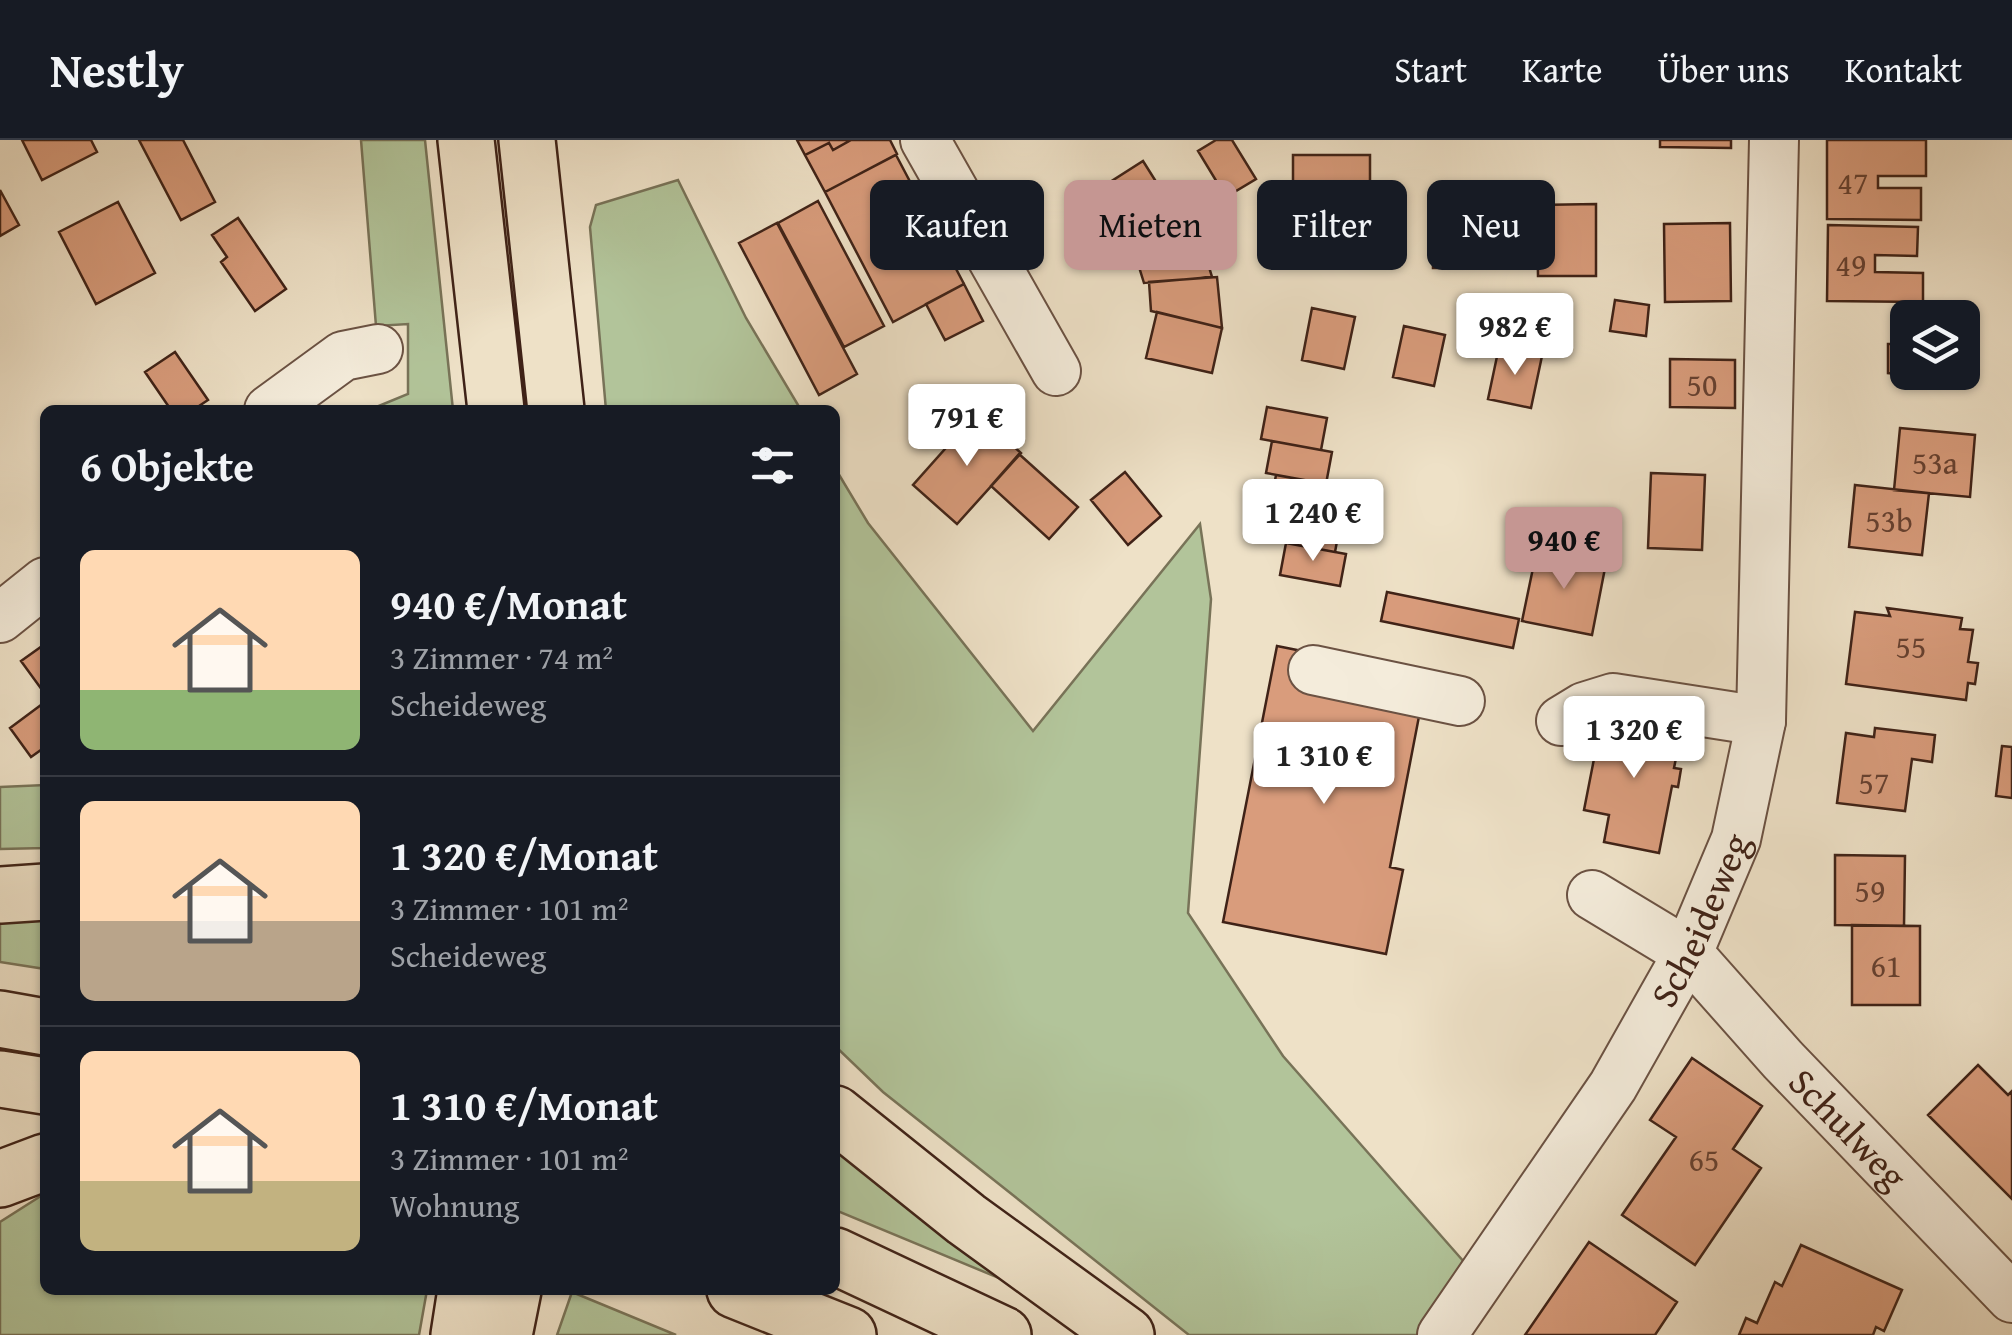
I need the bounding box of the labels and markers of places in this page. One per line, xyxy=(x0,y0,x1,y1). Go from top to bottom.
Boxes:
pin: 982 € xyxy=(1445,293,1585,378)
pin: 791 € xyxy=(897,384,1037,469)
pin: 1 240 € xyxy=(1221,479,1405,564)
pin: 940 € xyxy=(1494,507,1634,592)
pin: 1 320 € xyxy=(1542,696,1726,781)
pin: 1 310 € xyxy=(1232,722,1416,807)

